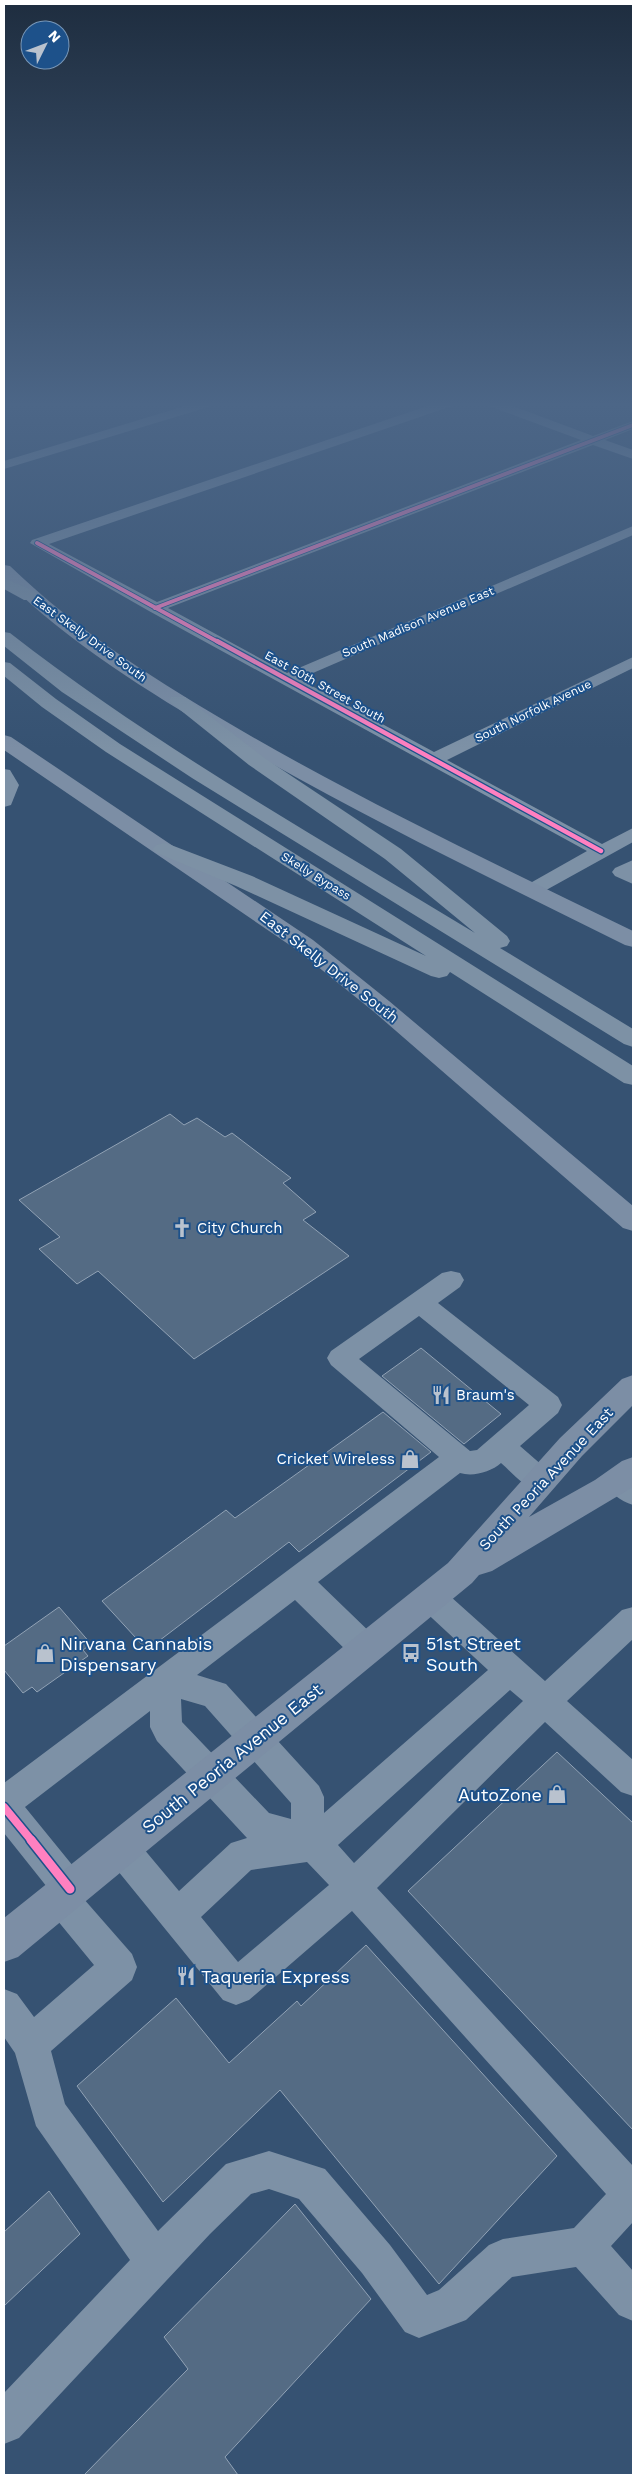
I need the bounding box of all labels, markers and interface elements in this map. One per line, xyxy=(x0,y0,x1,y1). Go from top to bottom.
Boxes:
north arrow xyxy=(20,20,70,70)
text: N xyxy=(45,27,64,46)
street label: South Madison Avenue East xyxy=(340,584,496,660)
street label: East Skelly Drive South xyxy=(31,593,149,685)
street label: East 50th Street South xyxy=(262,648,388,726)
street label: South Norfolk Avenue xyxy=(473,677,594,745)
street label: Skelly Bypass xyxy=(279,849,353,903)
street label: East Skelly Drive South xyxy=(256,907,402,1027)
church icon: City Church xyxy=(171,1217,193,1239)
place label: City Church xyxy=(197,1219,282,1237)
restaurant icon: Braum's xyxy=(430,1384,452,1406)
place label: Braum's xyxy=(456,1386,515,1404)
street label: South Peoria Avenue East xyxy=(475,1403,617,1554)
shop icon: Cricket Wireless xyxy=(399,1448,421,1470)
place label: Cricket Wireless xyxy=(276,1450,395,1468)
place label: Nirvana Cannabis Dispensary xyxy=(60,1633,212,1675)
place label: 51st Street South xyxy=(426,1633,521,1675)
shop icon: Nirvana Cannabis Dispensary xyxy=(34,1642,56,1664)
bus stop icon: 51st Street South xyxy=(400,1642,422,1664)
street label: South Peoria Avenue East xyxy=(138,1678,327,1837)
shop icon: AutoZone xyxy=(546,1783,568,1805)
place label: AutoZone xyxy=(458,1784,542,1805)
restaurant icon: Taqueria Express xyxy=(175,1965,197,1987)
place label: Taqueria Express xyxy=(201,1966,350,1987)

